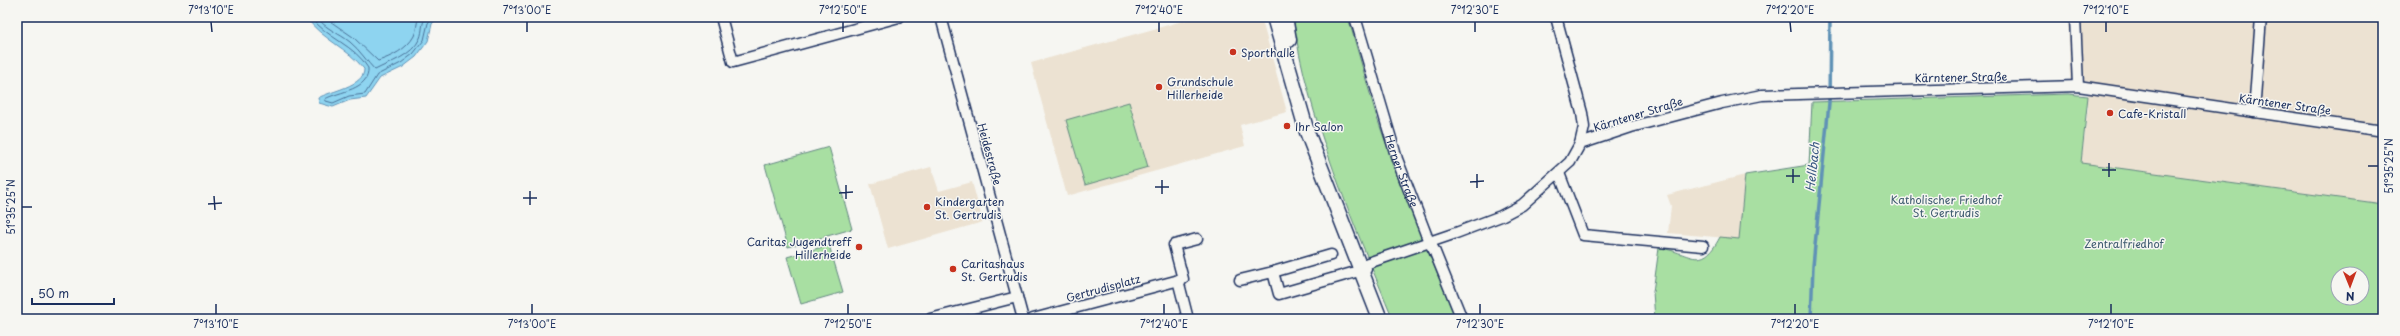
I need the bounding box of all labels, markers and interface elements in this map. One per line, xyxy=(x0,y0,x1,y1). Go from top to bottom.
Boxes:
text: 7°13'10"E xyxy=(188,2,234,17)
text: 7°13'00"E xyxy=(503,2,551,17)
text: 7°12'50"E xyxy=(819,2,867,17)
text: 7°12'40"E xyxy=(1135,2,1183,17)
text: 7°12'30"E xyxy=(1451,2,1499,17)
text: 7°12'20"E xyxy=(1766,2,1814,17)
text: 7°12'10"E xyxy=(2083,2,2129,17)
place label: Sporthalle xyxy=(1241,44,1295,61)
marker: Sporthalle xyxy=(1228,47,1238,57)
street label: Kärntener Straße xyxy=(1915,68,2008,86)
place label: Grundschule Hillerheide xyxy=(1167,73,1233,103)
marker: Grundschule Hillerheide xyxy=(1154,82,1164,92)
street label: Kärntener Straße xyxy=(2238,89,2332,119)
street label: Kärntener Straße xyxy=(1591,92,1685,136)
place label: Cafe-Kristall xyxy=(2118,105,2186,122)
marker: Cafe-Kristall xyxy=(2105,108,2115,118)
place label: Ihr Salon xyxy=(1295,118,1344,135)
street label: Heidestraße xyxy=(974,121,1006,187)
marker: Ihr Salon xyxy=(1282,121,1292,131)
street label: Herner Straße xyxy=(1382,132,1423,210)
text: 51°35'25"N xyxy=(2381,138,2396,194)
water label: Hellbach xyxy=(1800,140,1824,193)
text: 51°35'25"N xyxy=(3,179,18,235)
park label: Katholischer Friedhof St. Gertrudis xyxy=(1891,191,2002,221)
place label: Kindergarten St. Gertrudis xyxy=(935,193,1005,223)
marker: Kindergarten St. Gertrudis xyxy=(922,202,932,212)
place label: Caritas Jugendtreff Hillerheide xyxy=(747,233,853,263)
park label: Zentralfriedhof xyxy=(2084,235,2165,252)
marker: Caritas Jugendtreff Hillerheide xyxy=(854,242,864,252)
place label: Caritashaus St. Gertrudis xyxy=(961,255,1028,285)
marker: Caritashaus St. Gertrudis xyxy=(948,264,958,274)
north arrow xyxy=(2330,266,2370,306)
street label: Gertrudisplatz xyxy=(1064,270,1142,306)
scale bar xyxy=(32,280,114,306)
text: 50 m xyxy=(38,284,69,302)
text: N xyxy=(2345,288,2355,305)
text: 7°13'10"E xyxy=(193,316,239,331)
text: 7°13'00"E xyxy=(508,316,556,331)
text: 7°12'50"E xyxy=(824,316,872,331)
text: 7°12'40"E xyxy=(1140,316,1188,331)
text: 7°12'30"E xyxy=(1456,316,1504,331)
text: 7°12'20"E xyxy=(1771,316,1819,331)
text: 7°12'10"E xyxy=(2088,316,2134,331)

